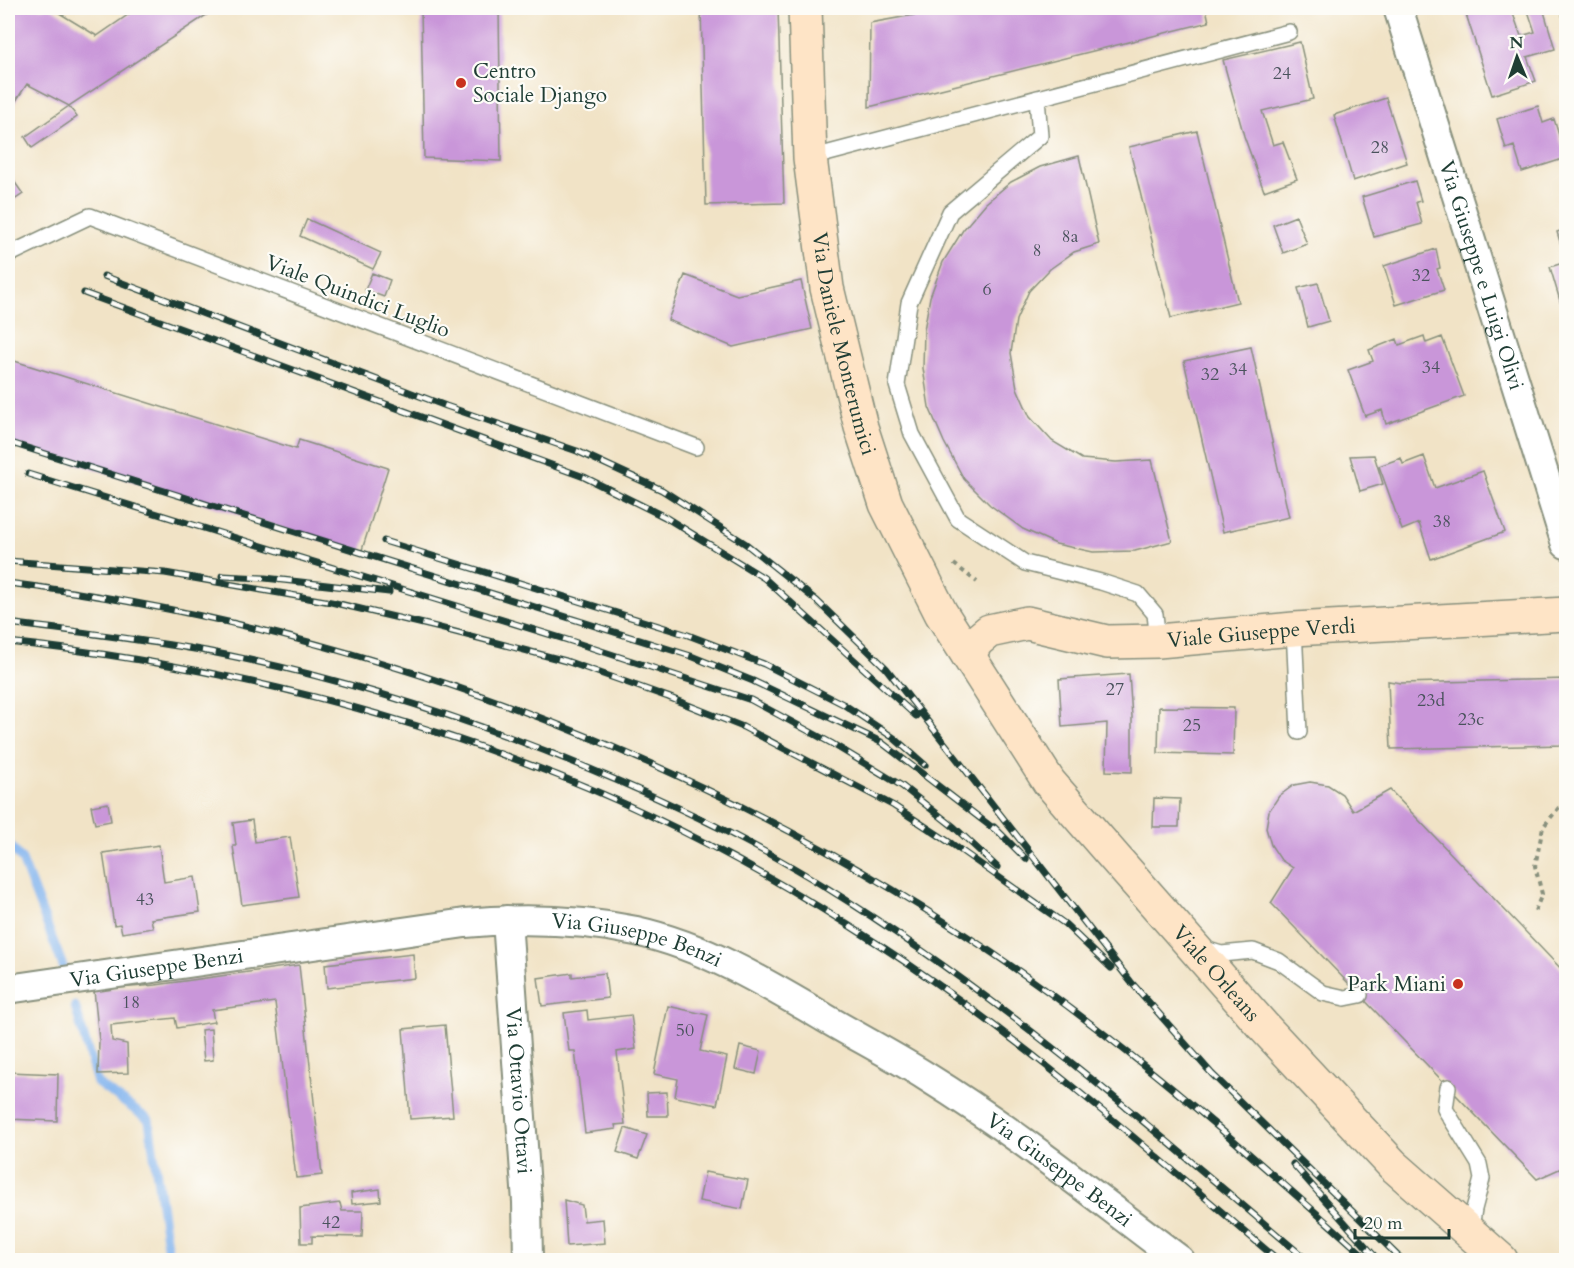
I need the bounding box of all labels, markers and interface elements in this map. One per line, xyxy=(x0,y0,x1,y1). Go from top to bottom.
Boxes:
north arrow xyxy=(1487,27,1547,87)
text: N xyxy=(1509,32,1524,54)
place label: Centro Sociale Django xyxy=(473,57,607,110)
house number: 24 xyxy=(1273,61,1291,86)
marker: Centro Sociale Django xyxy=(454,76,468,90)
house number: 28 xyxy=(1371,135,1389,160)
street label: Via Giuseppe e Luigi Olivi xyxy=(1432,157,1531,394)
house number: 8a xyxy=(1062,224,1079,249)
street label: Via Daniele Monterumici xyxy=(805,231,883,459)
house number: 8 xyxy=(1032,238,1042,263)
street label: Viale Quindici Luglio xyxy=(261,248,454,345)
house number: 32 xyxy=(1412,263,1430,288)
house number: 6 xyxy=(982,277,992,302)
house number: 34 xyxy=(1422,355,1440,380)
house number: 34 xyxy=(1229,357,1247,382)
house number: 32 xyxy=(1201,362,1219,387)
house number: 38 xyxy=(1433,509,1451,534)
street label: Viale Giuseppe Verdi xyxy=(1166,612,1356,655)
house number: 27 xyxy=(1106,677,1124,702)
house number: 23d xyxy=(1417,688,1445,713)
house number: 23c xyxy=(1458,707,1484,732)
house number: 25 xyxy=(1183,713,1201,738)
house number: 43 xyxy=(136,887,154,912)
street label: Via Giuseppe Benzi xyxy=(551,907,727,974)
street label: Viale Orleans xyxy=(1166,919,1266,1028)
street label: Via Giuseppe Benzi xyxy=(68,941,245,995)
place label: Park Miani xyxy=(1347,970,1446,999)
marker: Park Miani xyxy=(1451,977,1465,991)
house number: 18 xyxy=(122,990,140,1015)
street label: Via Ottavio Ottavi xyxy=(498,1006,539,1175)
house number: 50 xyxy=(676,1018,694,1043)
street label: Via Giuseppe Benzi xyxy=(980,1106,1138,1234)
scale bar xyxy=(1355,1202,1450,1240)
house number: 42 xyxy=(322,1210,340,1235)
text: 20 m xyxy=(1364,1211,1403,1236)

